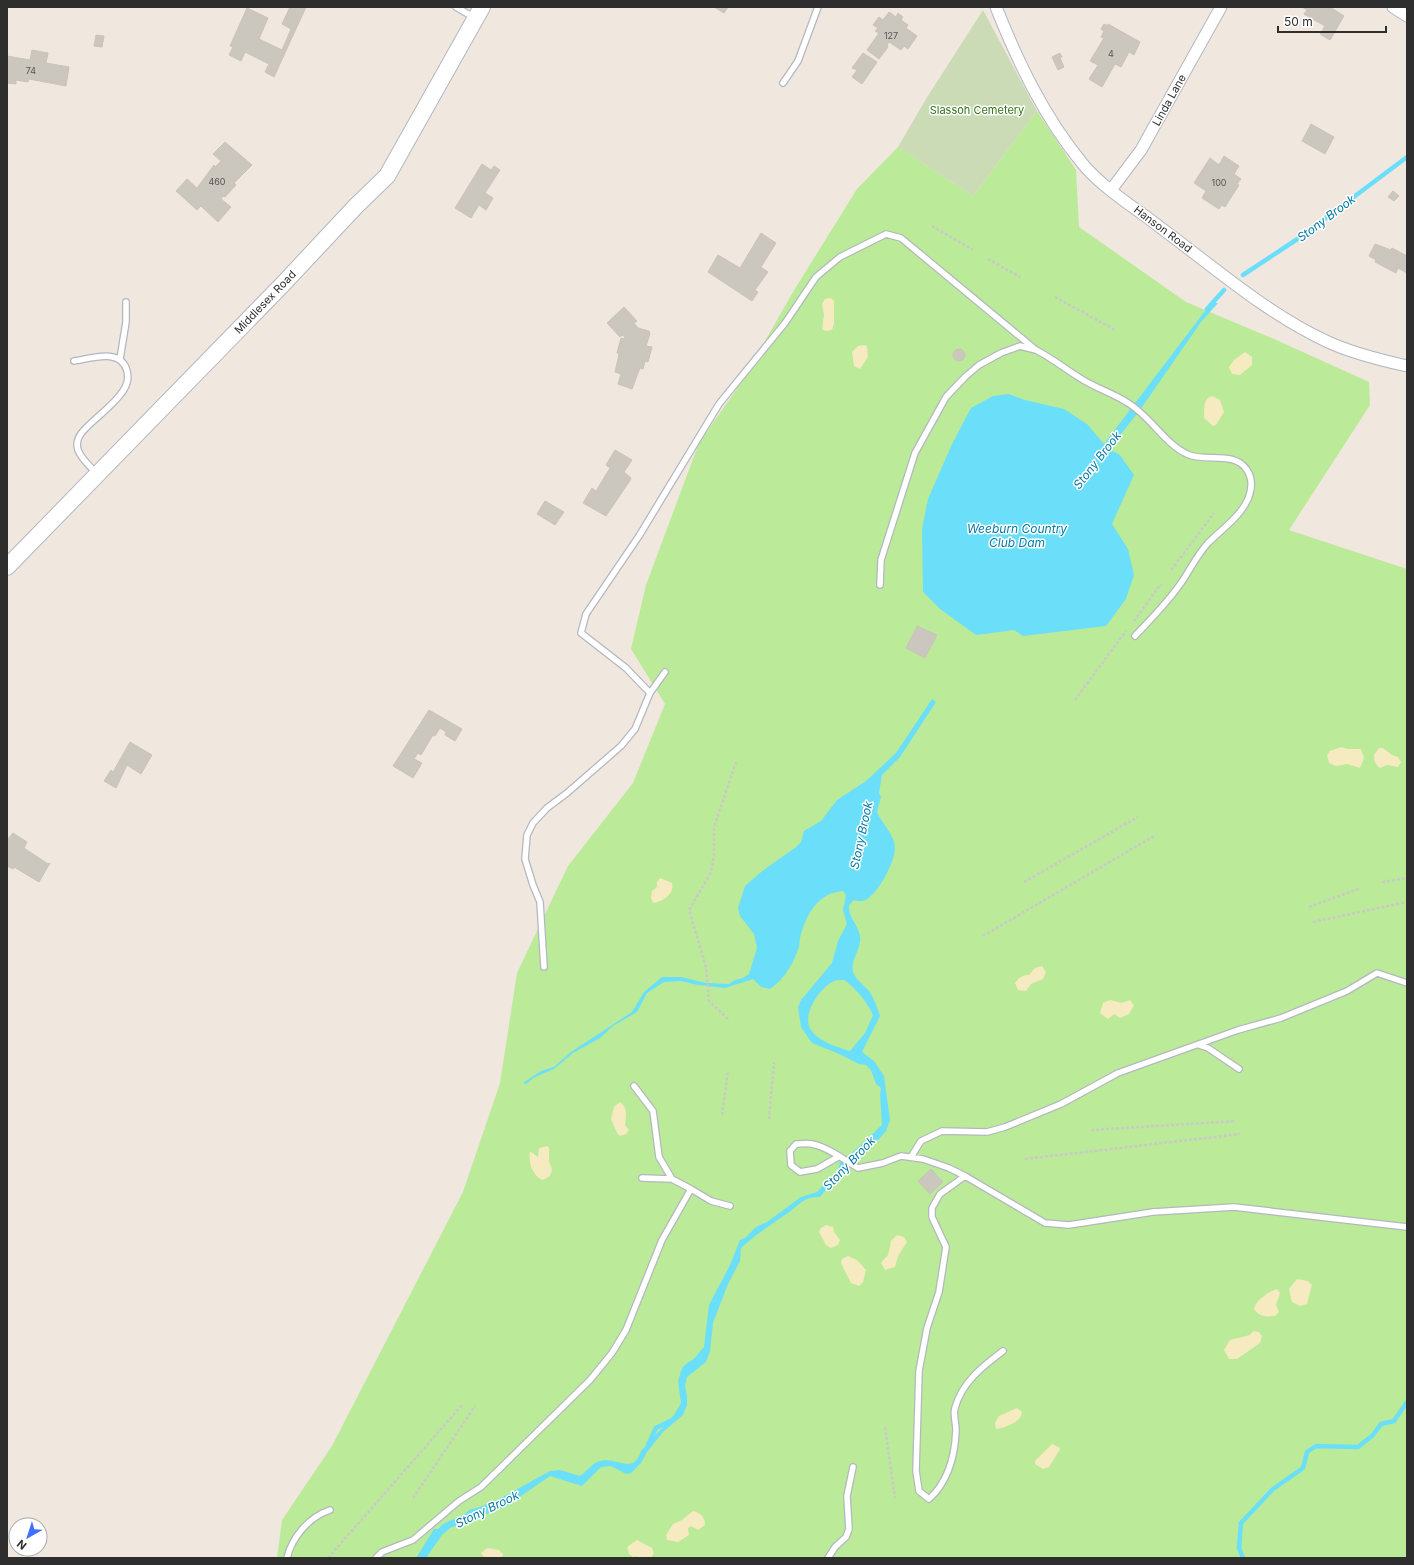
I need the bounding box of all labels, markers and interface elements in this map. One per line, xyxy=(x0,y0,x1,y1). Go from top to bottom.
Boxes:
scale bar xyxy=(1278,8,1386,34)
text: 50 m xyxy=(1284,14,1313,29)
house number: 127 xyxy=(884,30,898,41)
house number: 4 xyxy=(1108,48,1114,59)
house number: 74 xyxy=(26,65,36,76)
street label: Linda Lane xyxy=(1149,72,1189,128)
park label: Slassoh Cemetery xyxy=(930,103,1024,117)
house number: 460 xyxy=(208,176,226,187)
house number: 100 xyxy=(1211,177,1227,188)
water label: Stony Brook xyxy=(1294,191,1358,245)
street label: Hanson Road xyxy=(1131,203,1195,255)
street label: Middlesex Road xyxy=(231,267,299,337)
water label: Stony Brook xyxy=(1070,428,1124,492)
water label: Weeburn Country Club Dam xyxy=(967,521,1067,550)
water label: Stony Brook xyxy=(846,799,876,870)
water label: Stony Brook xyxy=(820,1133,879,1193)
water label: Stony Brook xyxy=(453,1487,522,1531)
north arrow xyxy=(8,1517,48,1557)
text: N xyxy=(14,1537,29,1553)

